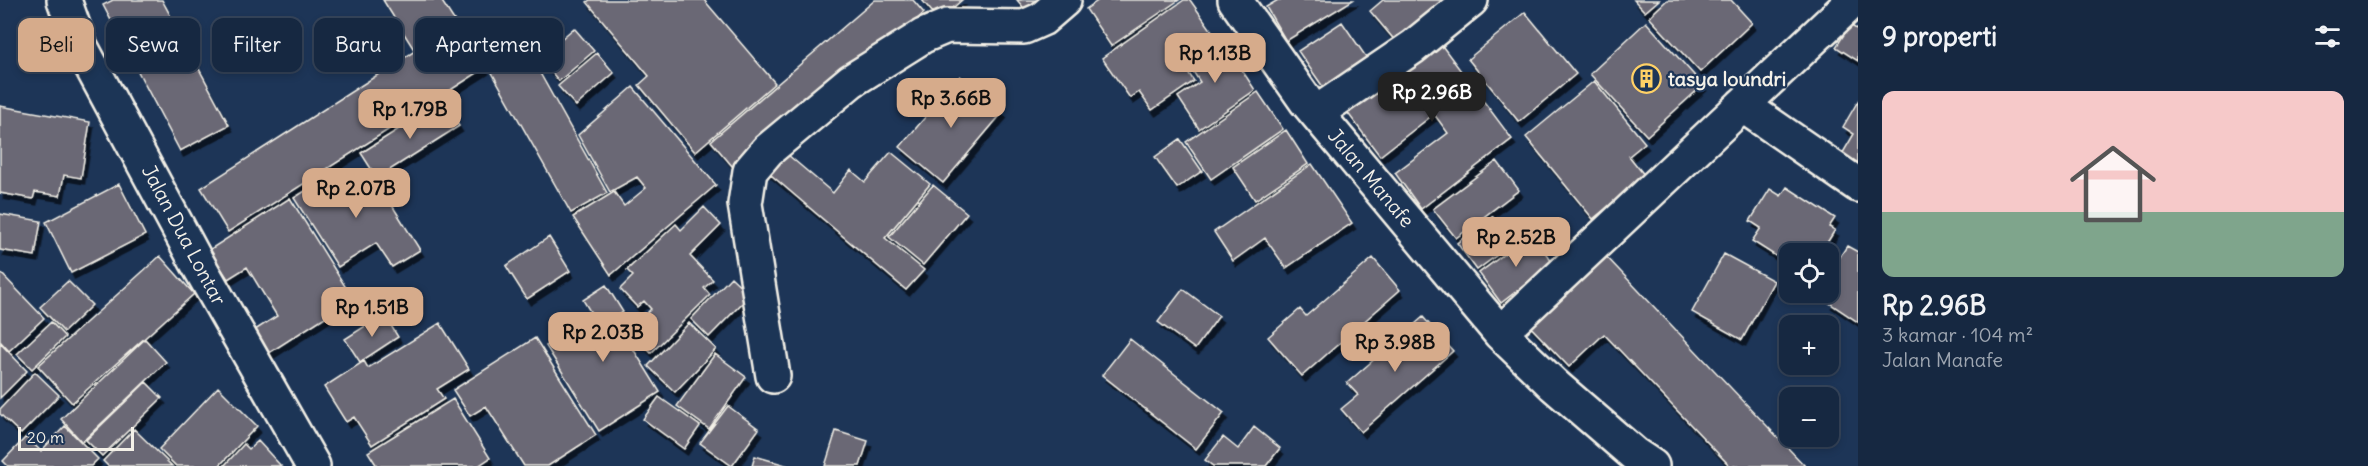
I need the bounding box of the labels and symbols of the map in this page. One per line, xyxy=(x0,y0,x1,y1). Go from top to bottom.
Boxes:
pin: Rp 1.13B xyxy=(1153,33,1277,84)
building icon: tasya loundri xyxy=(1631,63,1663,95)
place label: tasya loundri xyxy=(1668,66,1786,91)
pin: Rp 2.96B xyxy=(1370,72,1494,123)
pin: Rp 3.66B xyxy=(889,78,1013,129)
pin: Rp 1.79B xyxy=(348,89,472,140)
street label: Jalan Manafe xyxy=(1323,123,1420,232)
street label: Jalan Dua Lontar xyxy=(137,160,232,309)
pin: Rp 2.07B xyxy=(294,168,418,219)
pin: Rp 2.52B xyxy=(1454,217,1578,268)
pin: Rp 1.51B xyxy=(310,287,434,338)
pin: Rp 2.03B xyxy=(541,312,665,363)
pin: Rp 3.98B xyxy=(1333,322,1457,373)
scale bar xyxy=(18,424,134,452)

